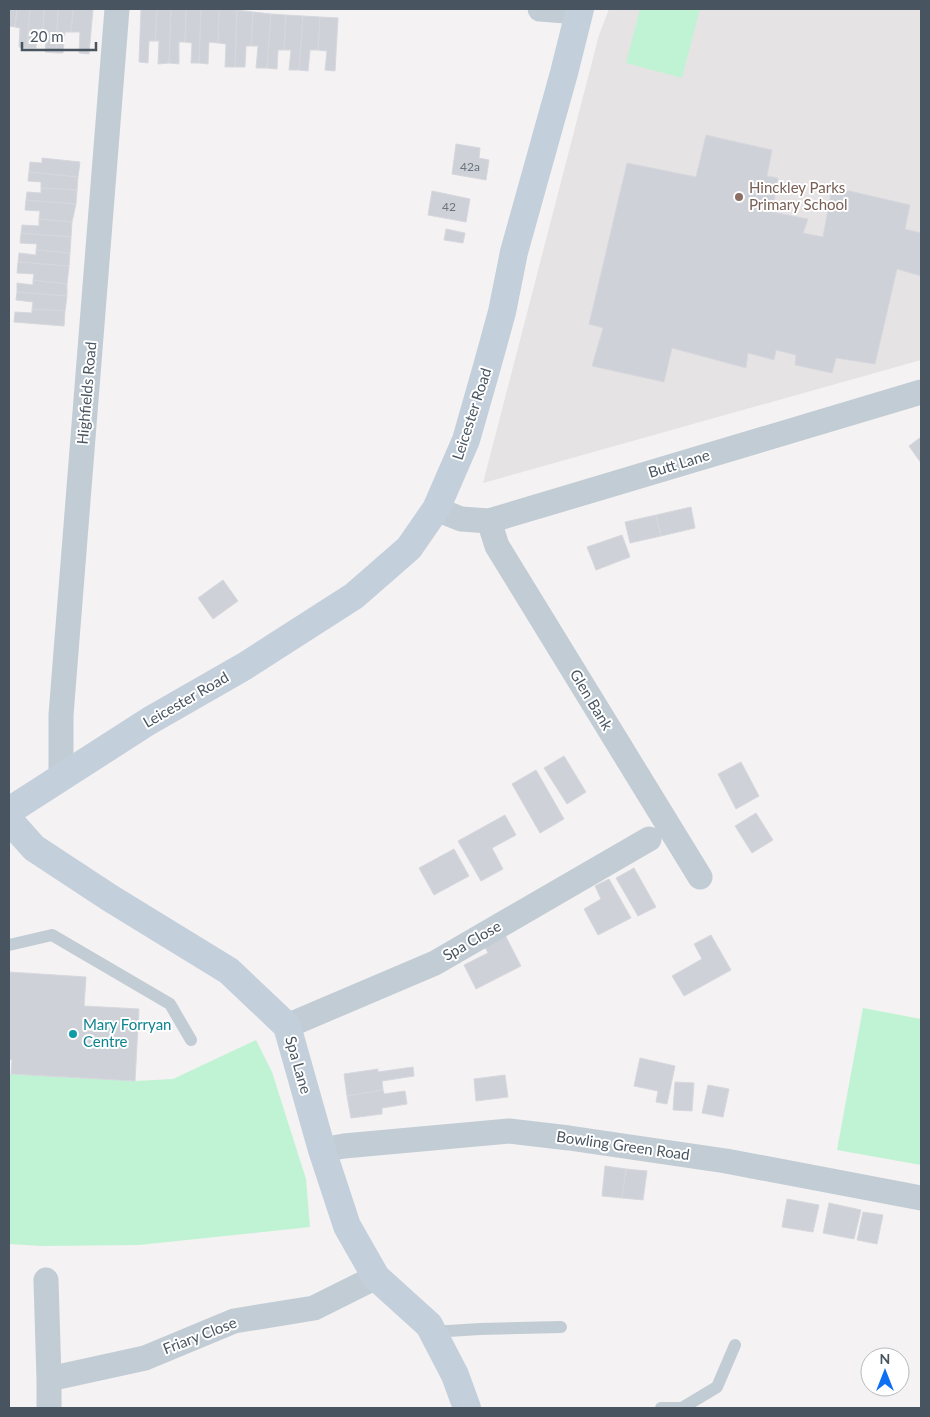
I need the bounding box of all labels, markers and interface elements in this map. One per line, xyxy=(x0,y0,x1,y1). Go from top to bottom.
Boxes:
scale bar xyxy=(22,20,96,52)
text: 20 m xyxy=(30,27,64,45)
house number: 42a xyxy=(460,159,480,174)
place label: Hinckley Parks Primary School xyxy=(749,178,848,213)
marker: Hinckley Parks Primary School xyxy=(733,191,745,203)
house number: 42 xyxy=(442,199,456,214)
street label: Highfields Road xyxy=(73,341,99,445)
street label: Leicester Road xyxy=(448,365,494,462)
street label: Butt Lane xyxy=(646,445,712,481)
street label: Glen Bank xyxy=(567,666,617,733)
street label: Leicester Road xyxy=(140,667,231,731)
street label: Spa Close xyxy=(439,916,504,964)
place label: Mary Forryan Centre xyxy=(83,1015,171,1050)
marker: Mary Forryan Centre xyxy=(67,1028,79,1040)
street label: Spa Lane xyxy=(282,1034,316,1096)
street label: Bowling Green Road xyxy=(555,1127,691,1163)
street label: Friary Close xyxy=(160,1313,239,1357)
north arrow xyxy=(860,1347,910,1397)
text: N xyxy=(880,1350,890,1367)

